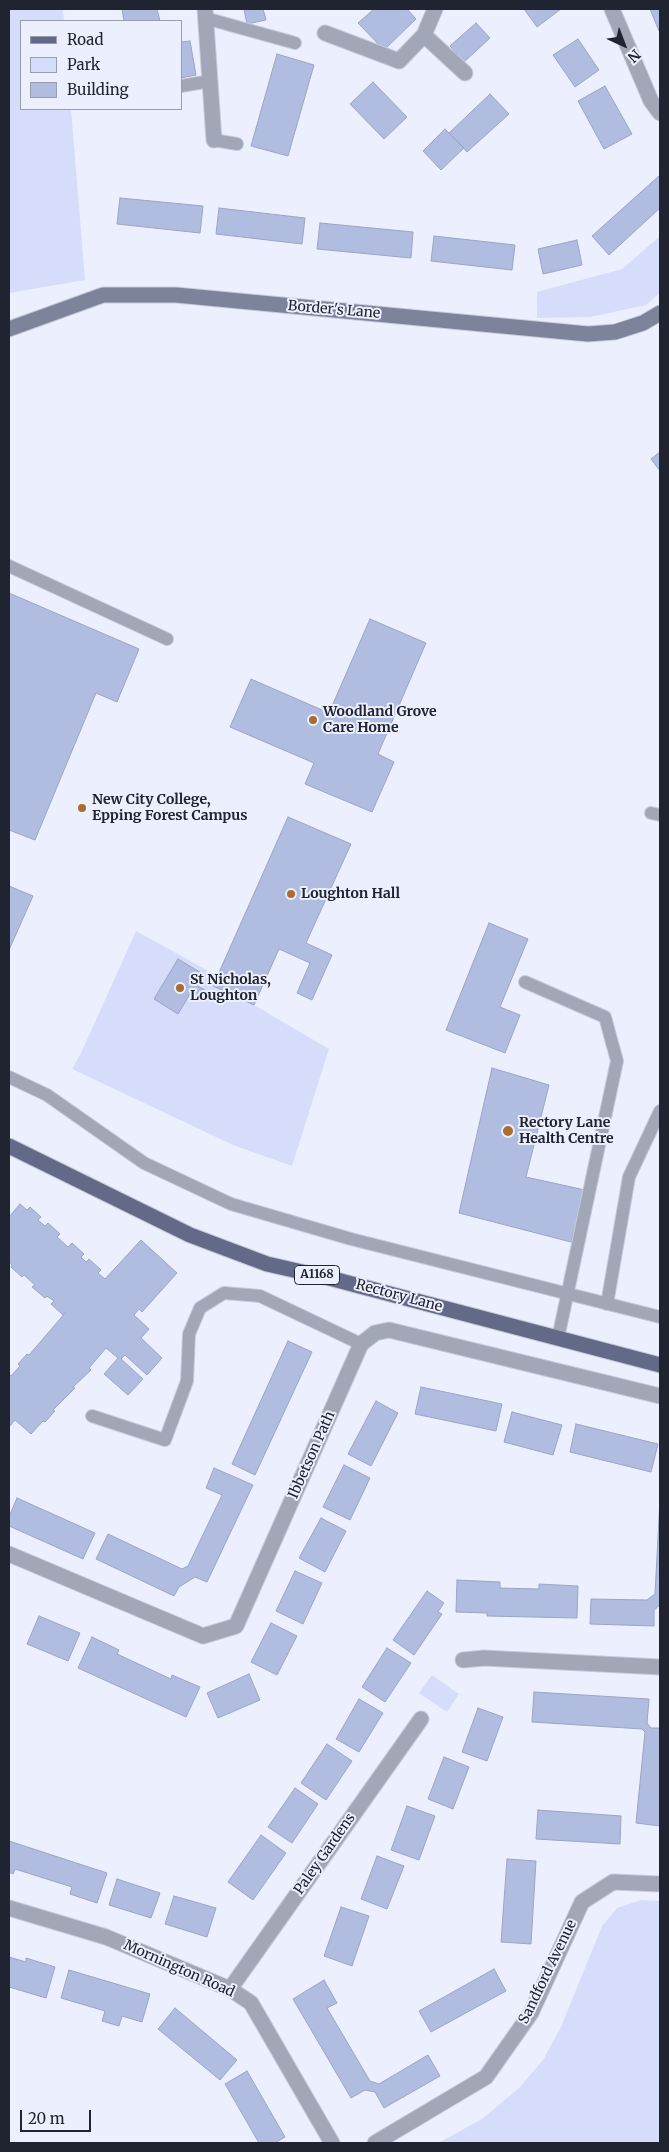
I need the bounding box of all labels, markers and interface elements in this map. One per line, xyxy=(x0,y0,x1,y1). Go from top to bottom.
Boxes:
legend xyxy=(20,20,182,110)
north arrow xyxy=(599,20,649,70)
text: Road xyxy=(67,30,103,49)
text: N xyxy=(624,46,644,66)
text: Park xyxy=(67,55,100,74)
text: Building xyxy=(67,80,129,99)
street label: Border's Lane xyxy=(287,298,381,322)
place label: Woodland Grove Care Home xyxy=(323,704,437,736)
marker: Woodland Grove Care Home xyxy=(307,714,319,726)
place label: New City College, Epping Forest Campus xyxy=(92,792,247,824)
marker: New City College, Epping Forest Campus xyxy=(76,802,88,814)
place label: Loughton Hall xyxy=(301,886,400,902)
marker: Loughton Hall xyxy=(285,888,297,900)
place label: St Nicholas, Loughton xyxy=(190,972,271,1004)
marker: St Nicholas, Loughton xyxy=(174,982,186,994)
place label: Rectory Lane Health Centre xyxy=(519,1115,614,1148)
marker: Rectory Lane Health Centre xyxy=(501,1124,515,1138)
road number: A1168 xyxy=(294,1266,340,1284)
street label: Rectory Lane xyxy=(354,1276,444,1316)
street label: Ibbetson Path xyxy=(285,1409,339,1501)
street label: Paley Gardens xyxy=(291,1810,359,1898)
street label: Sandford Avenue xyxy=(516,1917,580,2027)
street label: Mornington Road xyxy=(121,1937,237,2001)
scale bar xyxy=(22,2100,94,2132)
text: 20 m xyxy=(28,2109,65,2128)

